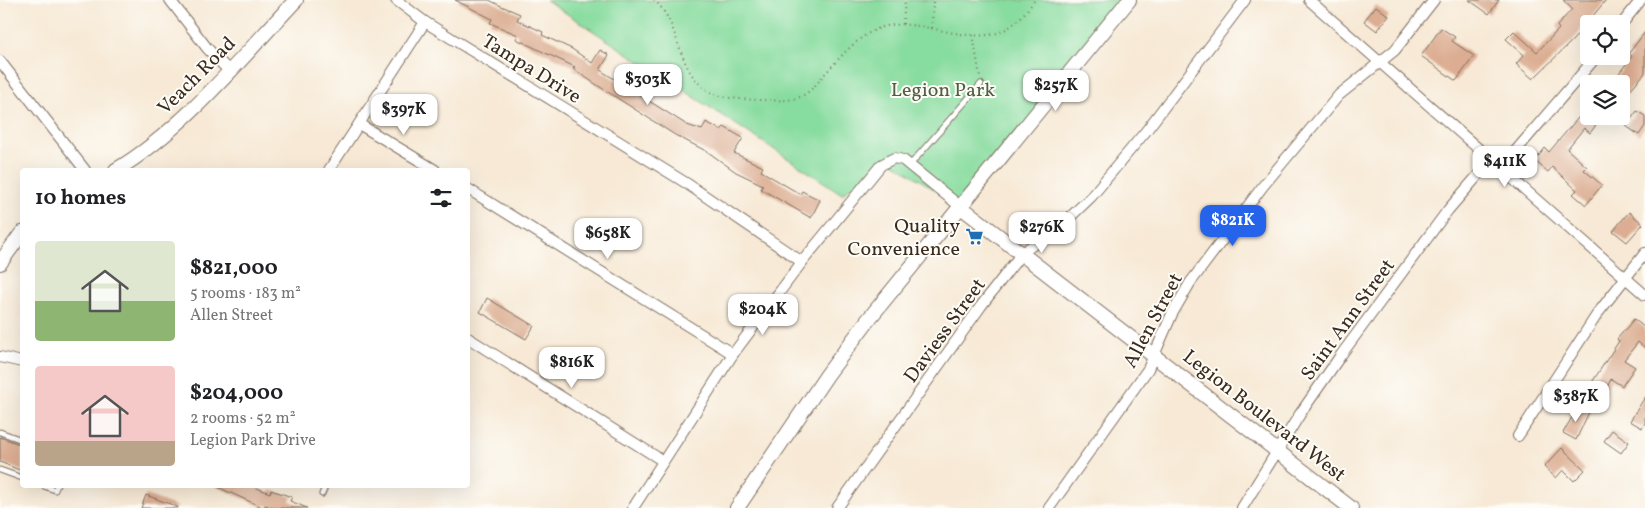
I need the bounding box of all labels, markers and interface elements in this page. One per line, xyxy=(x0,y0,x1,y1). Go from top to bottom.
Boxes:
map controls xyxy=(1580,15,1630,125)
button: locate xyxy=(1580,15,1630,65)
street label: Tampa Drive xyxy=(476,28,586,111)
street label: Veach Road xyxy=(152,31,243,122)
pin: $303K xyxy=(613,64,683,106)
text: $303K xyxy=(625,69,671,91)
pin: $257K xyxy=(1021,70,1091,112)
text: $257K xyxy=(1034,75,1078,97)
button: layers xyxy=(1580,75,1630,125)
park label: Legion Park xyxy=(891,77,995,105)
pin: $397K xyxy=(369,94,439,136)
text: $397K xyxy=(382,99,426,121)
pin: $411K xyxy=(1470,146,1540,188)
text: $411K xyxy=(1483,151,1527,173)
text: 10 homes xyxy=(35,184,126,213)
icon: filters xyxy=(427,184,455,212)
pin: $821K xyxy=(1198,204,1268,247)
text: $821K xyxy=(1211,210,1255,232)
pin: $276K xyxy=(1007,212,1077,254)
place label: Quality Convenience xyxy=(848,213,960,264)
text: $276K xyxy=(1020,217,1064,239)
pin: $658K xyxy=(573,218,643,260)
text: $658K xyxy=(585,223,631,245)
supermarket icon: Quality Convenience xyxy=(964,226,984,246)
text: $821,000 xyxy=(190,254,278,283)
street label: Saint Ann Street xyxy=(1295,254,1402,387)
icon: home xyxy=(75,261,135,321)
street label: Allen Street xyxy=(1117,269,1191,373)
street label: Daviess Street xyxy=(898,273,993,389)
text: 5 rooms · 183 m² xyxy=(190,283,301,305)
pin: $204K xyxy=(728,294,798,336)
text: $204K xyxy=(739,299,787,321)
text: Allen Street xyxy=(190,305,273,327)
street label: Legion Boulevard West xyxy=(1176,344,1351,489)
pin: $816K xyxy=(537,346,607,389)
text: $816K xyxy=(550,352,594,374)
text: $204,000 xyxy=(190,379,283,408)
pin: $387K xyxy=(1541,380,1611,423)
icon: home xyxy=(75,386,135,446)
text: $387K xyxy=(1553,386,1599,408)
text: 2 rooms · 52 m² xyxy=(190,408,296,430)
text: Legion Park Drive xyxy=(190,430,316,452)

